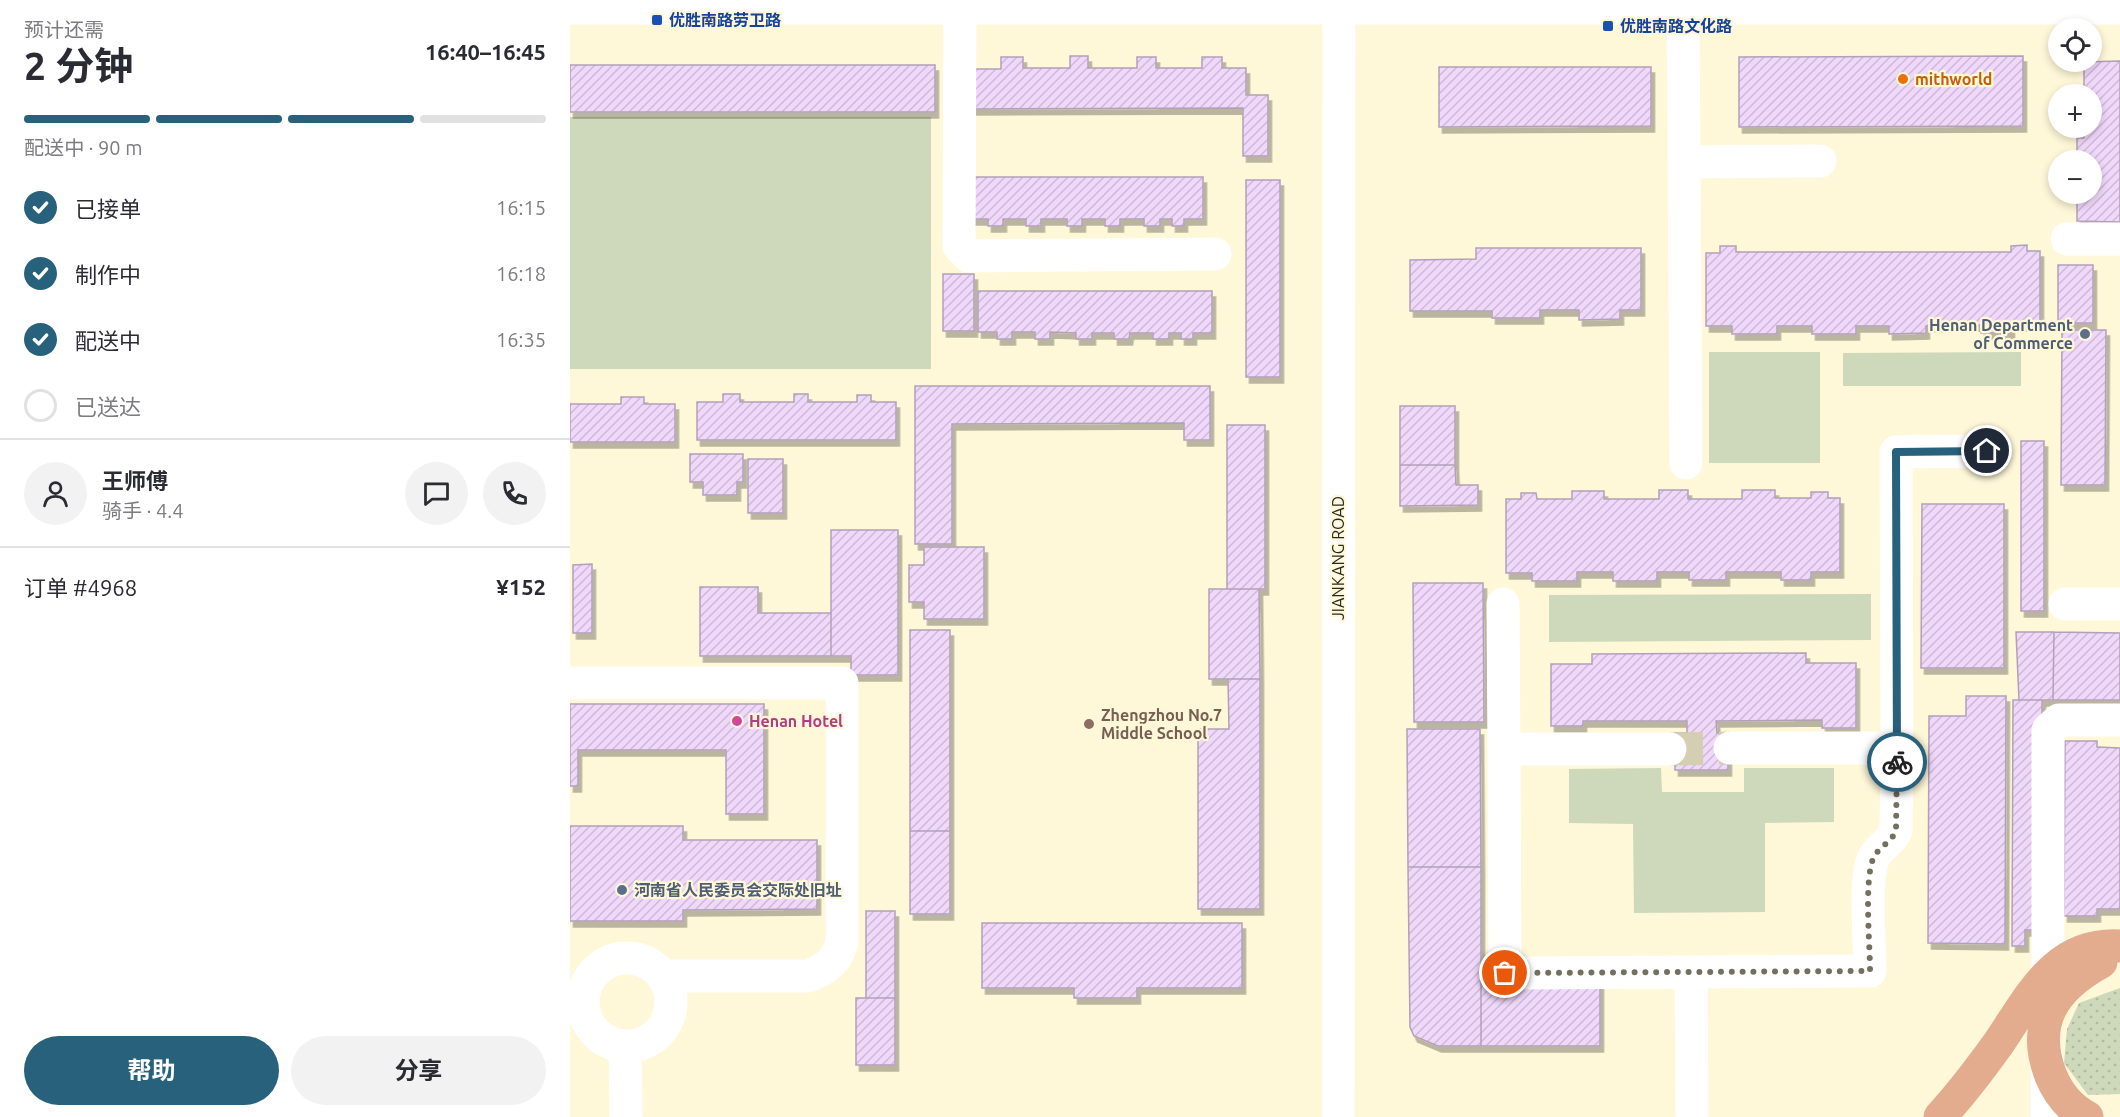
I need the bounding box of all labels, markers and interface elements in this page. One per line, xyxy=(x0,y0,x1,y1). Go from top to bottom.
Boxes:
place label: 优胜南路劳卫路 xyxy=(669,11,781,29)
marker: 优胜南路劳卫路 xyxy=(650,13,664,27)
place label: 优胜南路文化路 xyxy=(1620,17,1732,35)
text: 预计还需 xyxy=(24,18,104,41)
map controls xyxy=(2048,18,2102,204)
button: locate xyxy=(2048,18,2102,72)
marker: 优胜南路文化路 xyxy=(1601,19,1615,33)
text: 16:40–16:45 xyxy=(425,39,546,64)
text: 2 分钟 xyxy=(24,44,133,87)
place label: mithworld xyxy=(1915,70,1992,88)
marker: mithworld xyxy=(1896,72,1910,86)
button: + xyxy=(2048,84,2102,138)
text: 配送中 · 90 m xyxy=(24,136,142,159)
button: − xyxy=(2048,150,2102,204)
icon: check xyxy=(24,191,57,224)
text: 已接单 xyxy=(75,196,141,221)
text: 16:15 xyxy=(496,196,546,219)
icon: check xyxy=(24,257,57,290)
text: 制作中 xyxy=(75,262,141,287)
text: 16:18 xyxy=(496,262,546,285)
place label: Henan Department of Commerce xyxy=(1929,316,2073,352)
icon: check xyxy=(24,323,57,356)
marker: Henan Department of Commerce xyxy=(2078,327,2092,341)
text: 配送中 xyxy=(75,328,141,353)
text: 16:35 xyxy=(496,328,546,351)
text: 已送达 xyxy=(75,394,141,419)
pin xyxy=(1961,425,2012,476)
icon: home xyxy=(1970,434,2003,467)
button: person xyxy=(24,462,87,525)
button: chat xyxy=(405,462,468,525)
button: phone xyxy=(483,462,546,525)
text: 王师傅 xyxy=(102,468,168,493)
street label: JIANKANG ROAD xyxy=(1329,496,1347,620)
text: 骑手 · 4.4 xyxy=(102,499,184,522)
text: ¥152 xyxy=(496,574,546,599)
text: 订单 #4968 xyxy=(24,575,137,600)
place label: Zhengzhou No.7 Middle School xyxy=(1101,706,1222,742)
place label: Henan Hotel xyxy=(749,712,843,730)
marker: Henan Hotel xyxy=(730,714,744,728)
marker: Zhengzhou No.7 Middle School xyxy=(1082,717,1096,731)
courier xyxy=(1867,732,1927,792)
icon: bike xyxy=(1881,746,1914,779)
place label: 河南省人民委员会交际处旧址 xyxy=(634,881,842,899)
marker: 河南省人民委员会交际处旧址 xyxy=(615,883,629,897)
pin xyxy=(1479,947,1530,998)
icon: bag xyxy=(1488,956,1521,989)
button: 帮助 xyxy=(24,1036,279,1105)
button: 分享 xyxy=(291,1036,546,1105)

